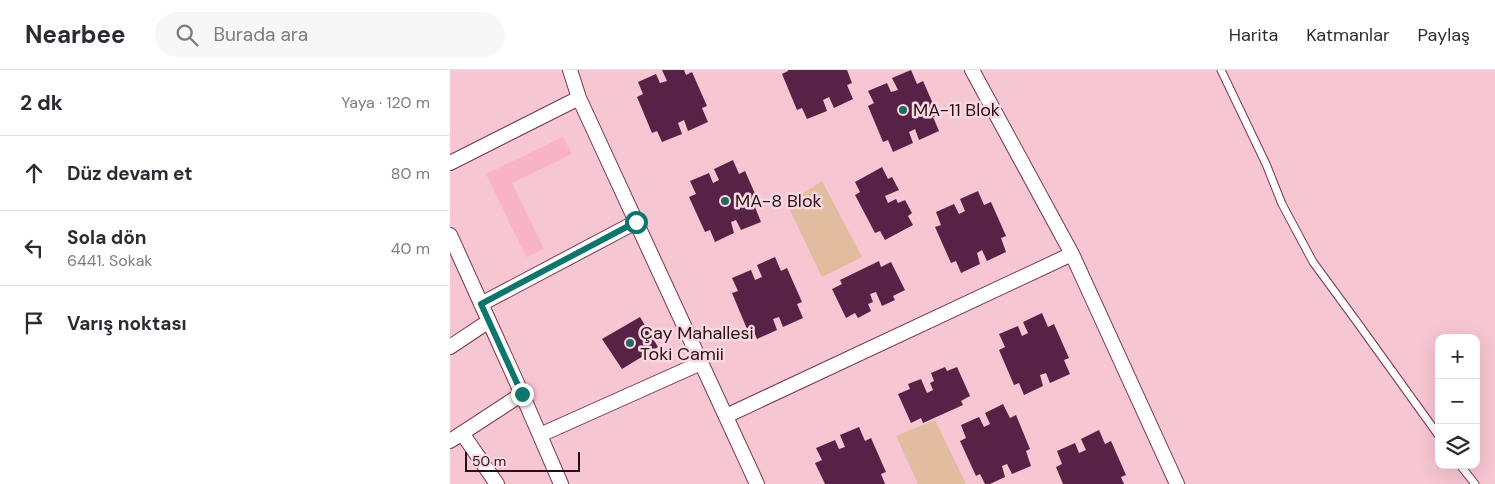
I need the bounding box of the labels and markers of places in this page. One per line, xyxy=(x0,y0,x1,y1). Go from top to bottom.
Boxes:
place label: MA-11 Blok xyxy=(913,98,1000,122)
marker: MA-11 Blok xyxy=(897,104,909,116)
place label: MA-8 Blok xyxy=(735,189,822,213)
marker: MA-8 Blok xyxy=(719,195,731,207)
place label: Çay Mahallesi Toki Camii xyxy=(640,321,754,366)
marker: Çay Mahallesi Toki Camii xyxy=(624,337,636,349)

